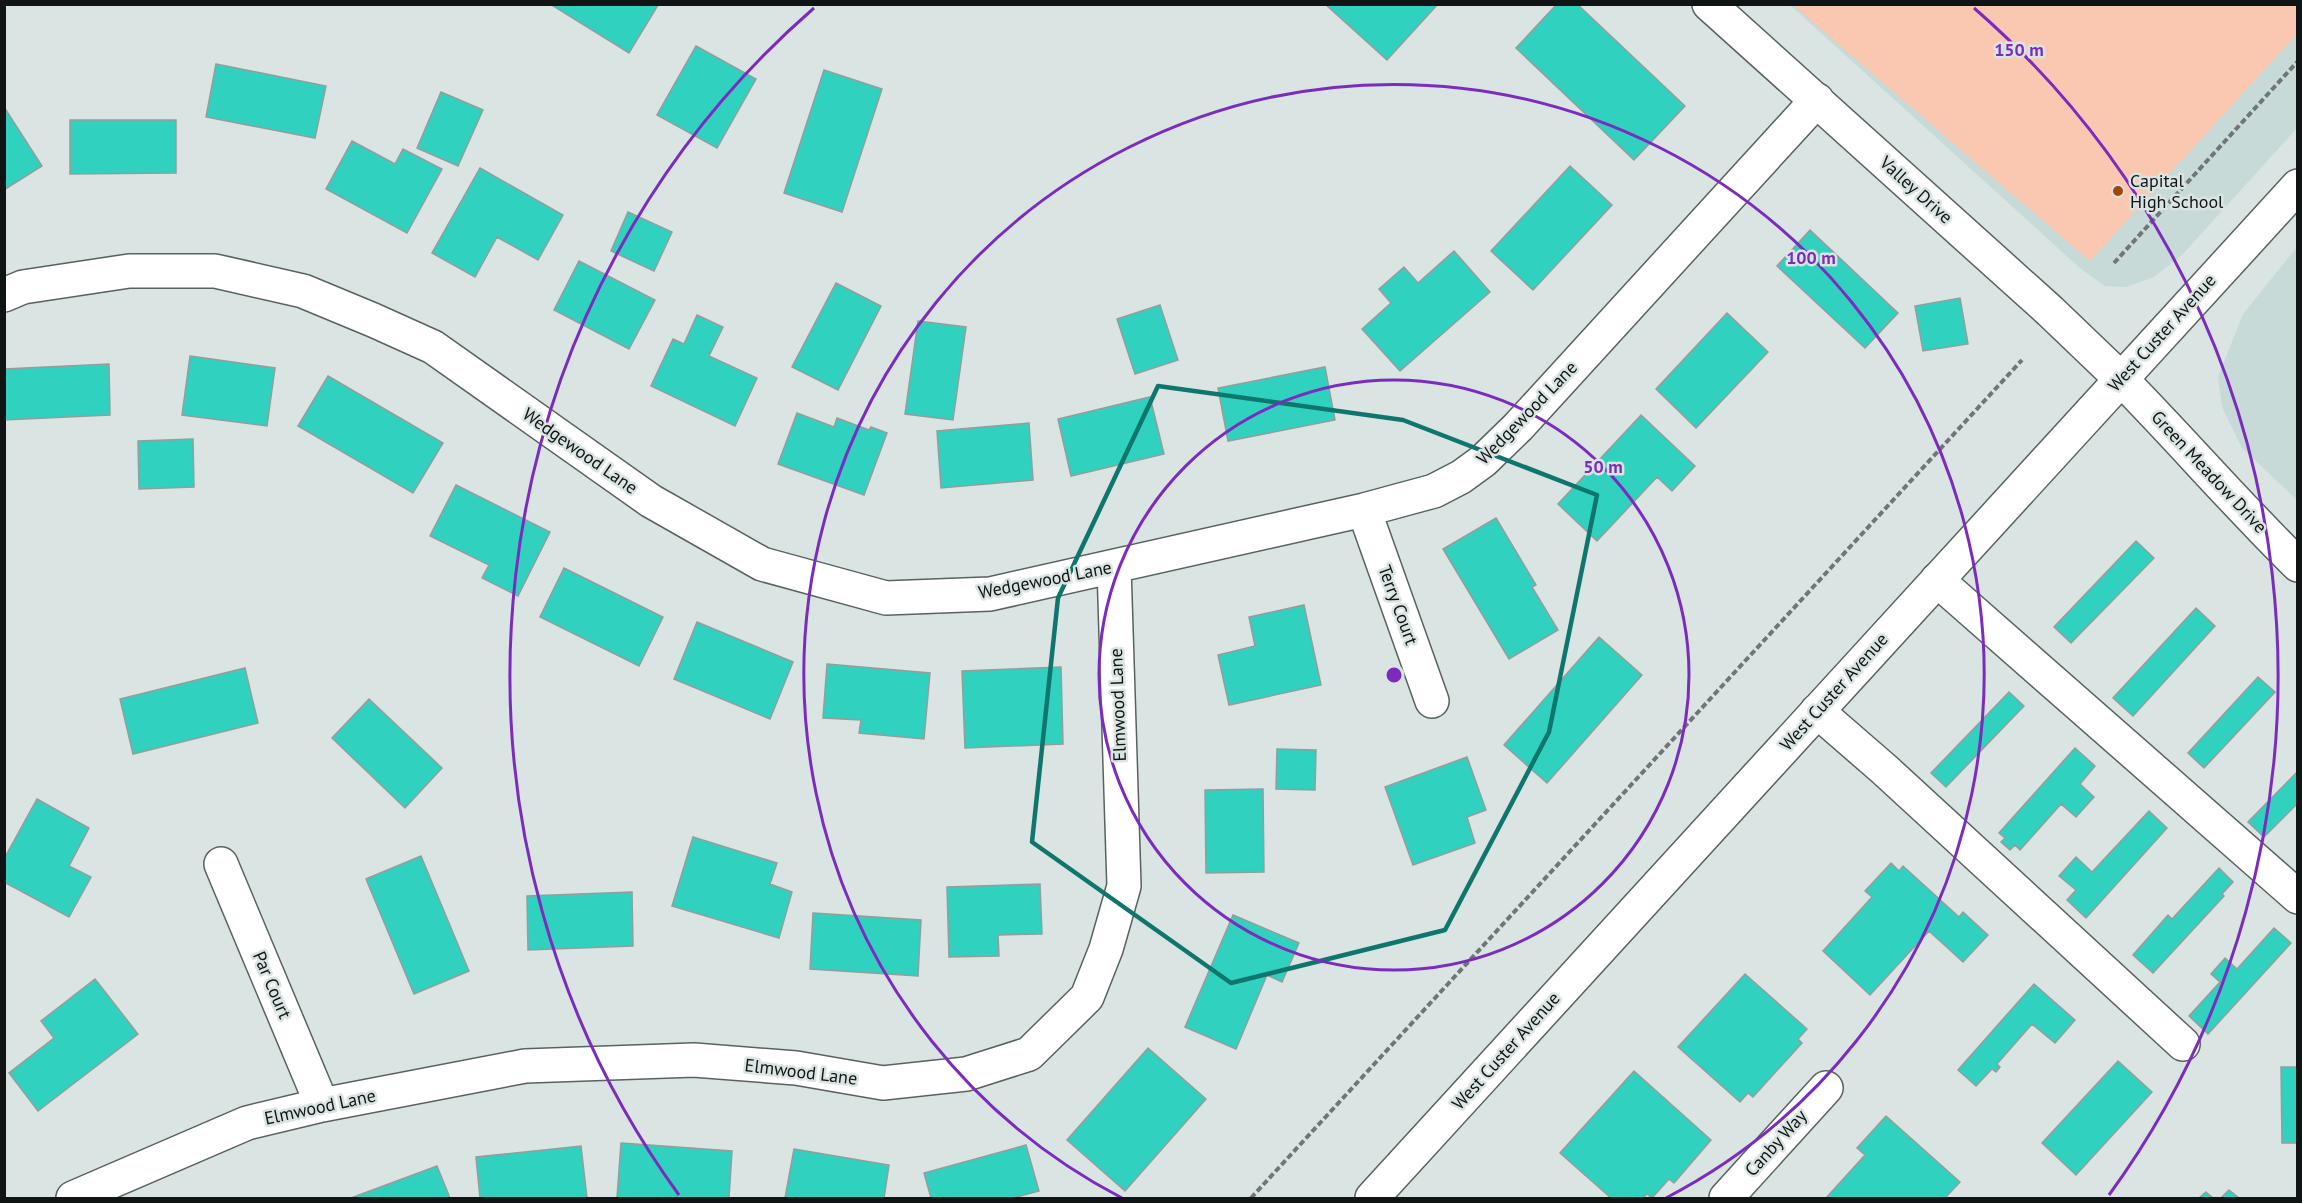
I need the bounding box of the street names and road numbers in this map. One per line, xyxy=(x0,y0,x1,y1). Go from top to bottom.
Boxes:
street label: Valley Drive xyxy=(1874,150,1958,228)
street label: West Custer Avenue xyxy=(2103,269,2221,396)
street label: Wedgewood Lane xyxy=(1471,356,1582,469)
street label: Wedgewood Lane xyxy=(518,402,642,499)
street label: Green Meadow Drive xyxy=(2147,406,2272,538)
street label: Wedgewood Lane xyxy=(976,555,1113,604)
street label: Terry Court xyxy=(1373,562,1424,648)
street label: West Custer Avenue xyxy=(1775,628,1893,755)
street label: Elmwood Lane xyxy=(1104,648,1131,762)
street label: Par Court xyxy=(248,948,297,1022)
street label: West Custer Avenue xyxy=(1447,987,1565,1114)
street label: Elmwood Lane xyxy=(743,1053,859,1090)
street label: Elmwood Lane xyxy=(262,1083,378,1130)
street label: Canby Way xyxy=(1740,1104,1812,1181)

